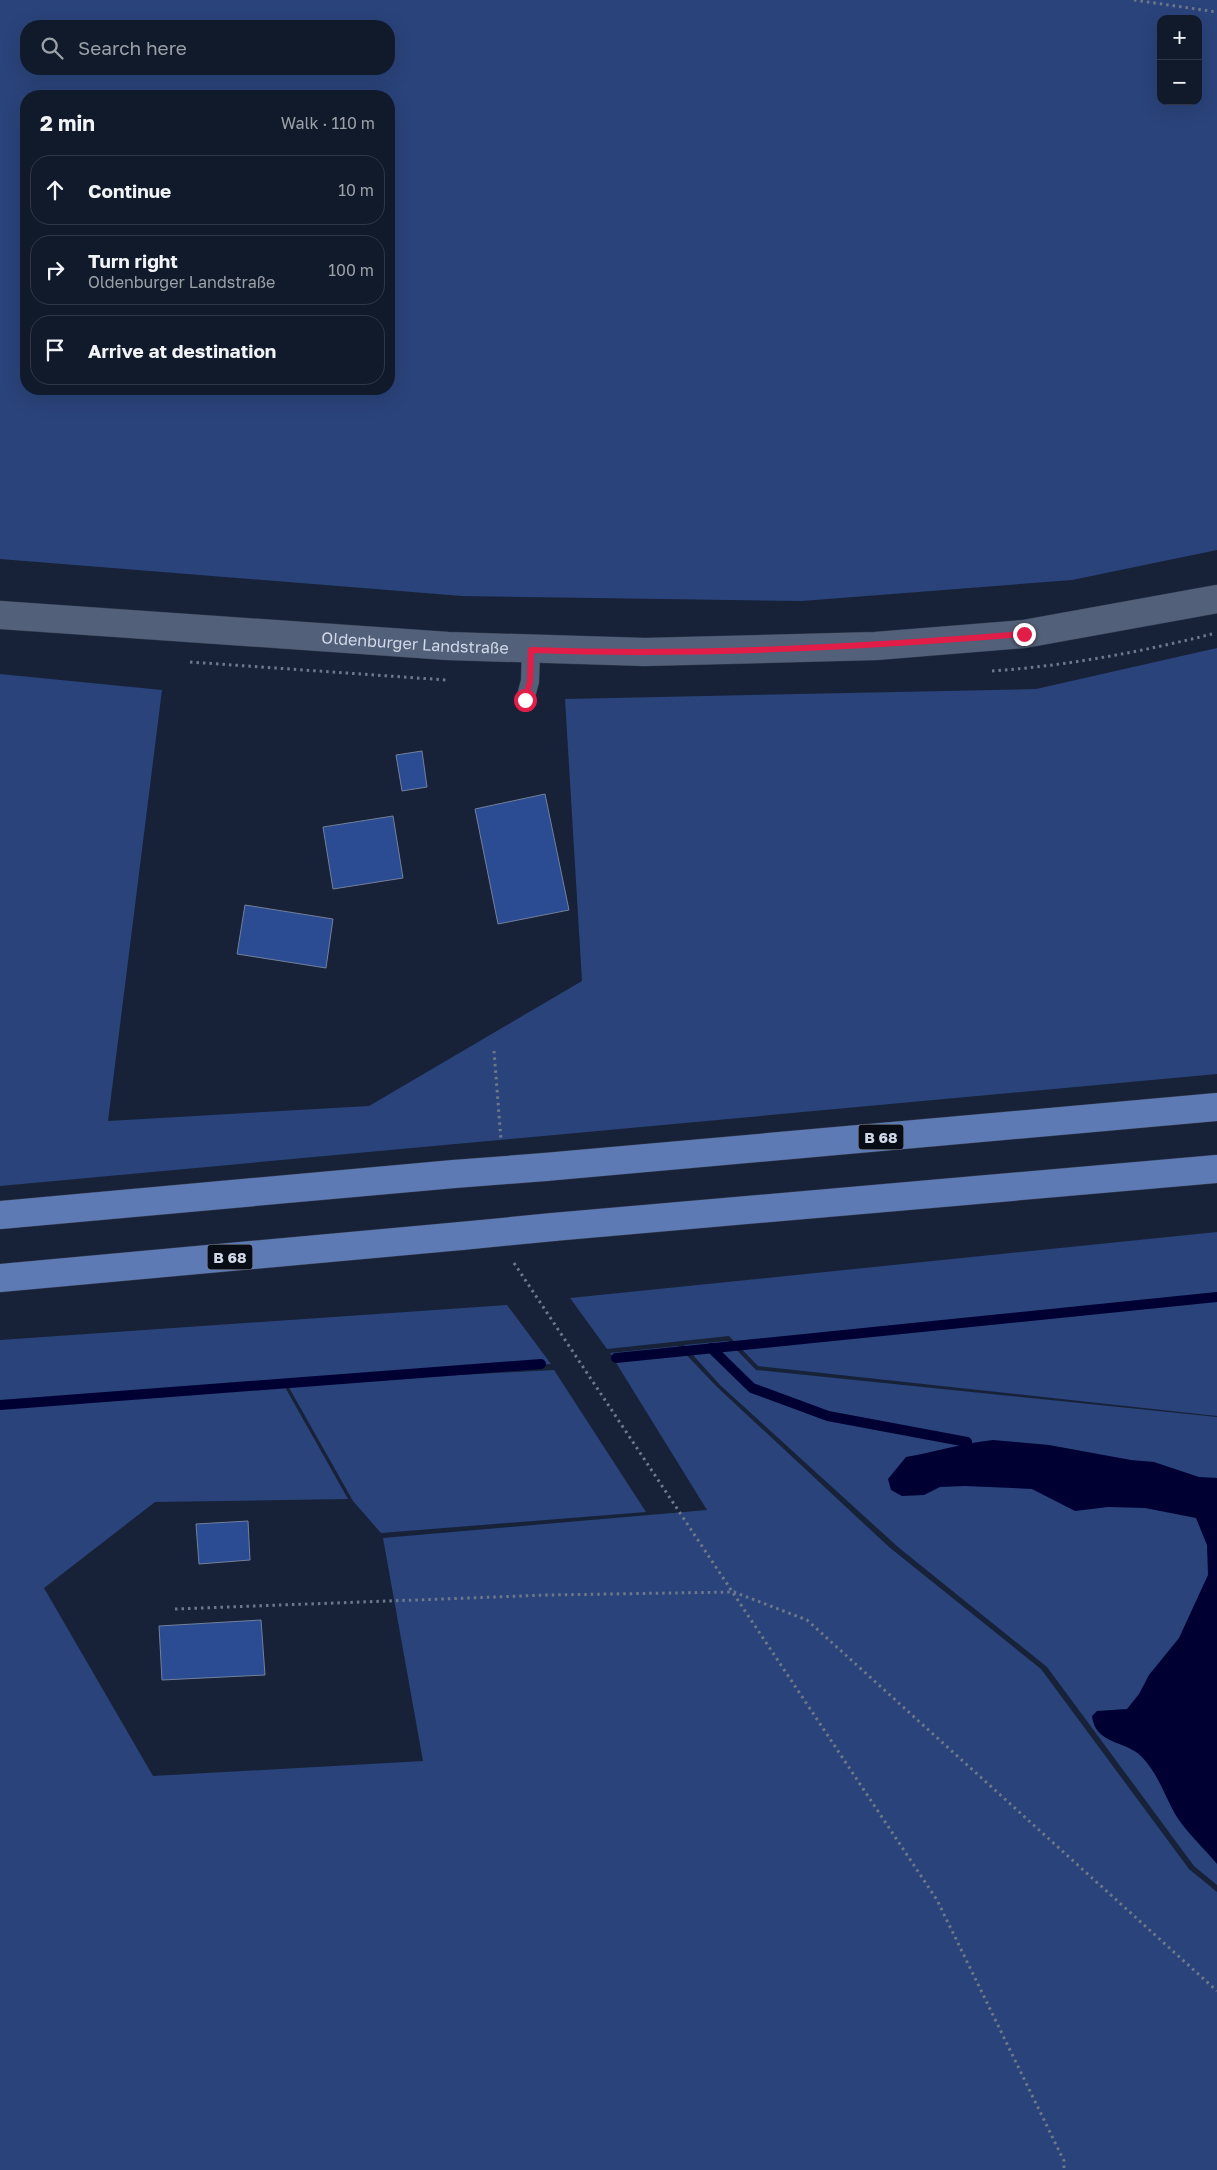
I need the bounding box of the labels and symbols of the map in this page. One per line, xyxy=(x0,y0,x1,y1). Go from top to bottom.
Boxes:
route end xyxy=(1013,623,1036,646)
street label: Oldenburger Landstraße xyxy=(321,627,509,658)
route start xyxy=(514,689,537,712)
road number: B 68 xyxy=(858,1124,904,1150)
road number: B 68 xyxy=(208,1244,252,1270)

